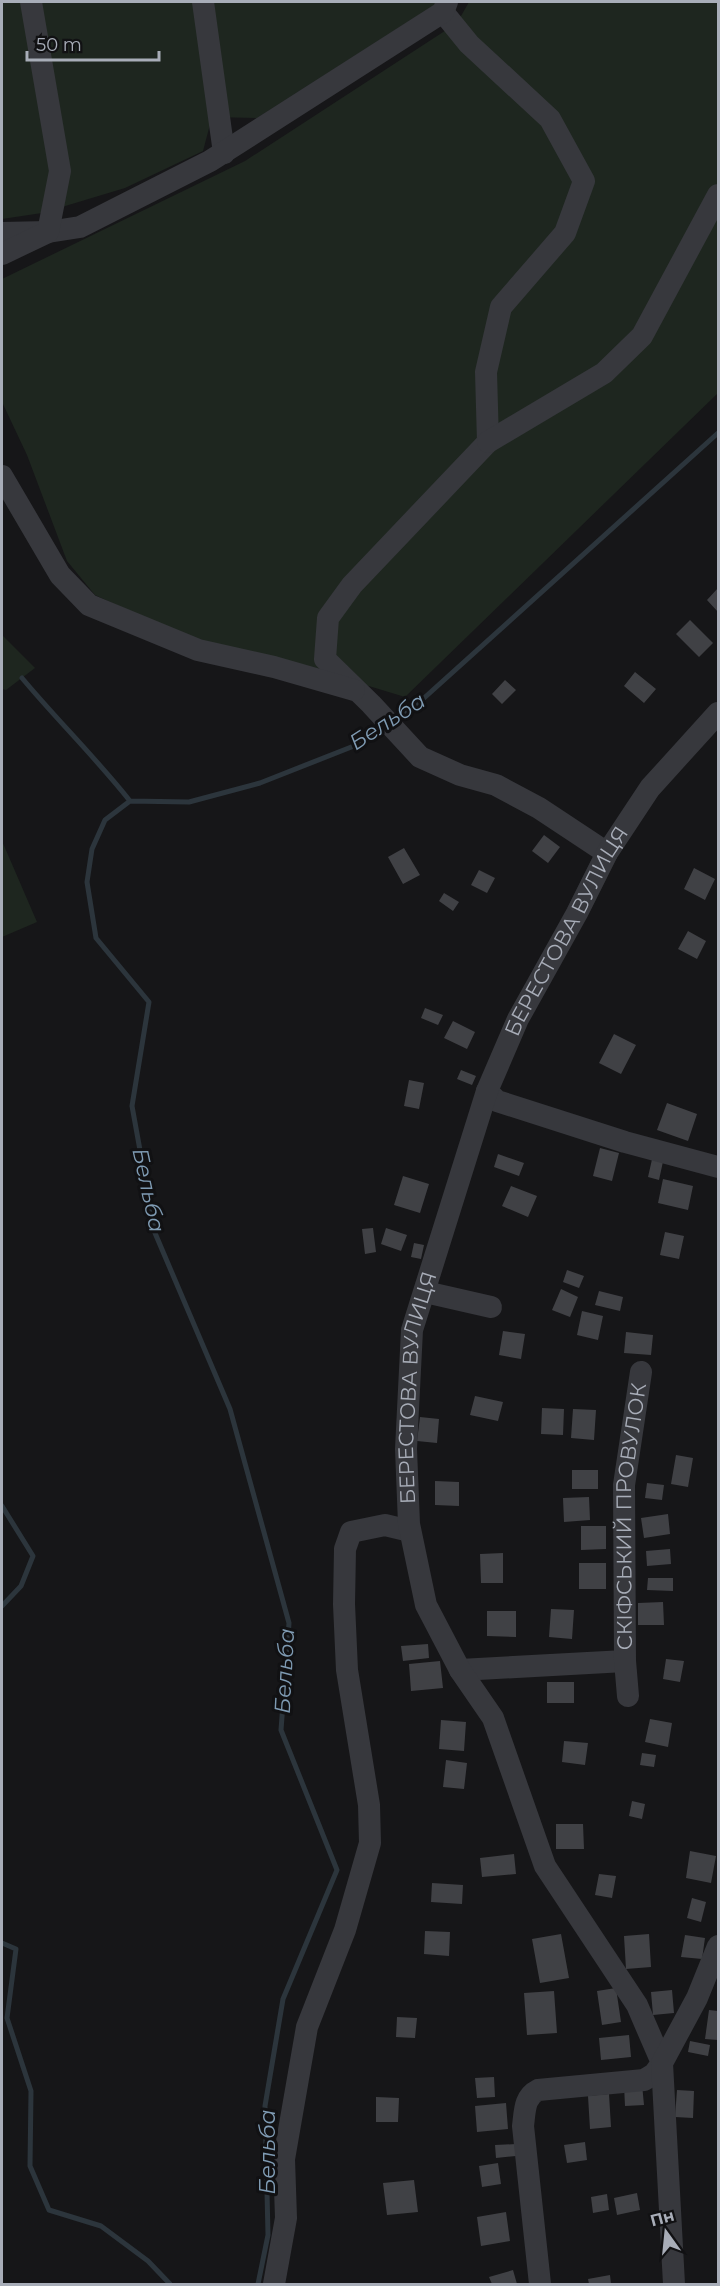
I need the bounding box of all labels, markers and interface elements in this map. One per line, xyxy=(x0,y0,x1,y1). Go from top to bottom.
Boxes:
scale bar xyxy=(27,24,159,62)
text: 50 m xyxy=(36,34,82,56)
water label: Бельба xyxy=(344,687,431,756)
street label: БЕРЕСТОВА ВУЛИЦЯ xyxy=(499,821,633,1040)
water label: Бельба xyxy=(126,1145,171,1235)
street label: БЕРЕСТОВА ВУЛИЦЯ xyxy=(393,1268,442,1505)
street label: СКІФСЬКИЙ ПРОВУЛОК xyxy=(611,1381,651,1650)
water label: Бельба xyxy=(269,1628,300,1714)
water label: Бельба xyxy=(254,2109,281,2195)
north arrow xyxy=(636,2202,696,2262)
text: Пн xyxy=(648,2206,676,2230)

